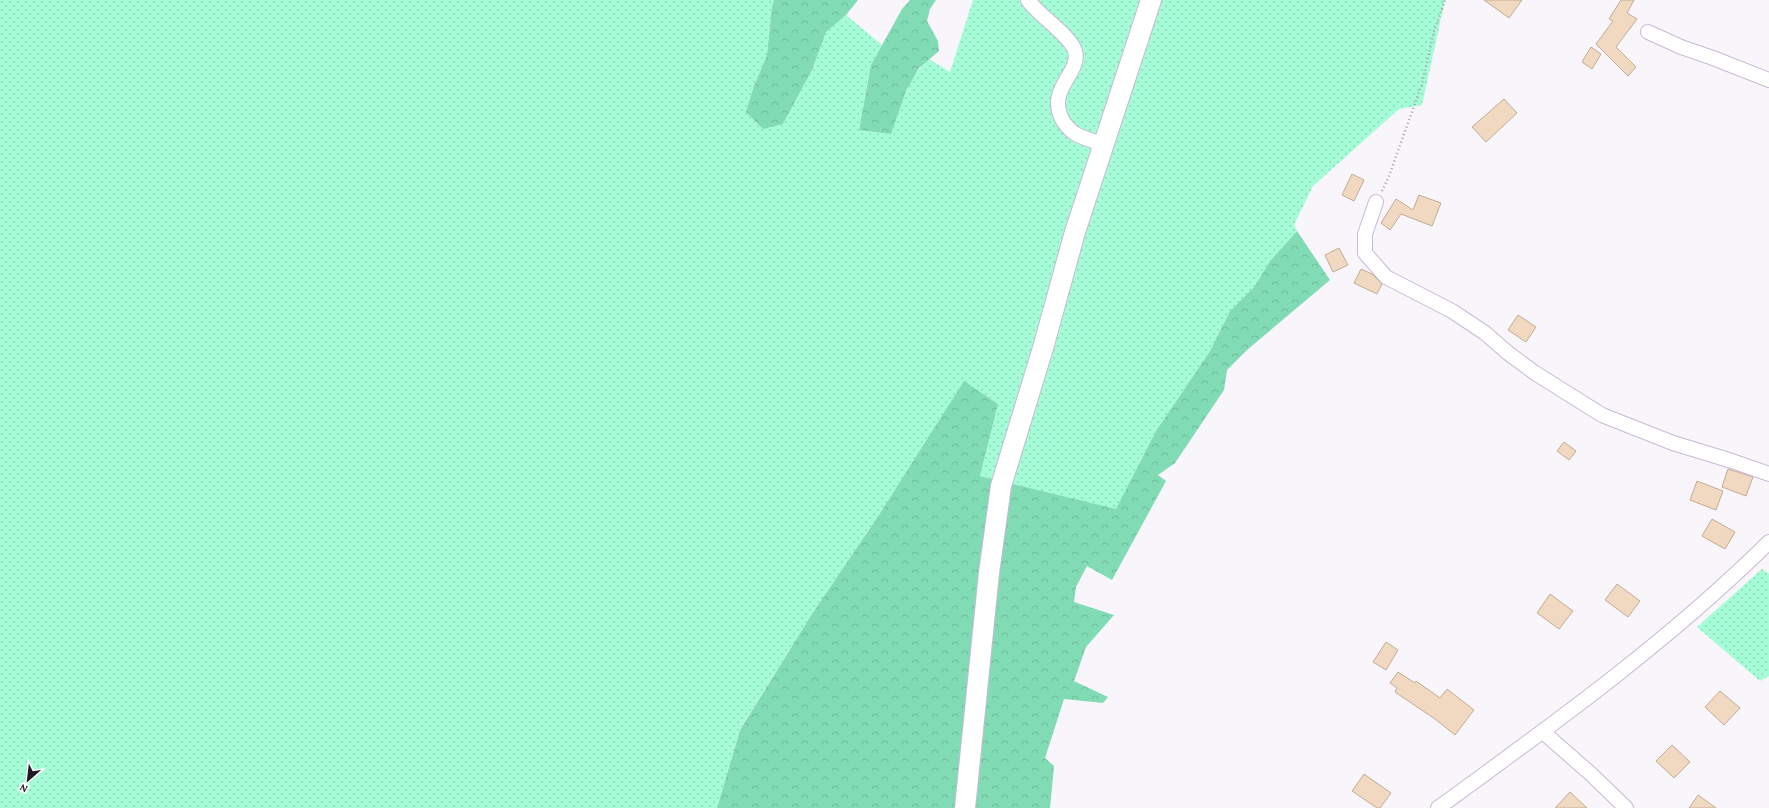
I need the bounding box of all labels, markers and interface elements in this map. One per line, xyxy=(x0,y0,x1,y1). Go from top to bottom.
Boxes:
north arrow xyxy=(8,760,48,800)
text: N xyxy=(17,782,29,796)

